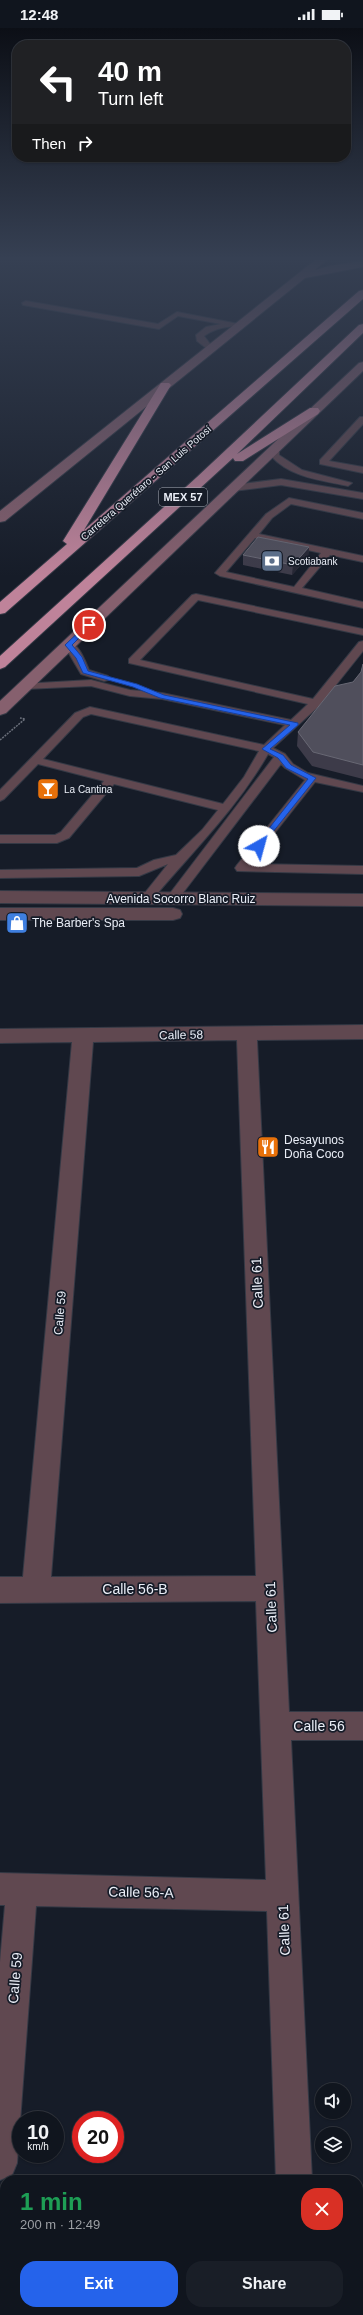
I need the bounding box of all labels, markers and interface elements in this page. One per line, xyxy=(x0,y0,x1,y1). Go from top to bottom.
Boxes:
text: 12:48 xyxy=(20,6,58,23)
icon: left xyxy=(32,56,84,108)
text: 40 m xyxy=(98,56,162,87)
text: Turn left xyxy=(98,89,163,109)
icon: right xyxy=(74,132,96,154)
text: Then xyxy=(32,135,66,152)
street label: Carretera Querétaro - San Luis Potosí xyxy=(79,423,214,543)
road number: MEX 57 xyxy=(159,488,207,506)
bank icon: Scotiabank xyxy=(259,548,285,574)
place label: Scotiabank xyxy=(288,556,338,567)
pin xyxy=(72,608,106,642)
icon: arrive xyxy=(78,614,100,636)
bar icon: La Cantina xyxy=(35,776,61,802)
place label: La Cantina xyxy=(64,784,113,795)
position arrow xyxy=(238,825,280,867)
street label: Avenida Socorro Blanc Ruiz xyxy=(106,892,256,906)
shop icon: The Barber's Spa xyxy=(4,910,30,936)
place label: The Barber's Spa xyxy=(32,916,125,930)
street label: Calle 58 xyxy=(159,1028,203,1042)
place label: Desayunos Doña Coco xyxy=(284,1133,344,1161)
restaurant icon: Desayunos Doña Coco xyxy=(255,1134,281,1160)
street label: Calle 61 xyxy=(248,1257,266,1309)
street label: Calle 59 xyxy=(51,1290,69,1336)
street label: Calle 56-B xyxy=(102,1581,168,1597)
street label: Calle 61 xyxy=(262,1581,280,1633)
street label: Calle 56 xyxy=(293,1718,345,1734)
street label: Calle 56-A xyxy=(108,1883,174,1901)
street label: Calle 61 xyxy=(275,1904,293,1956)
street label: Calle 59 xyxy=(5,1952,25,2004)
map controls xyxy=(315,2083,351,2163)
button: sound xyxy=(315,2083,351,2119)
speed limit sign: 20 xyxy=(72,2111,124,2163)
text: 10 xyxy=(27,2121,49,2143)
button: layers xyxy=(315,2127,351,2163)
text: km/h xyxy=(27,2141,49,2152)
text: 1 min xyxy=(20,2188,83,2215)
button: close xyxy=(301,2188,343,2230)
text: 200 m · 12:49 xyxy=(20,2217,100,2232)
button: Exit xyxy=(20,2261,178,2307)
button: Share xyxy=(186,2261,343,2307)

